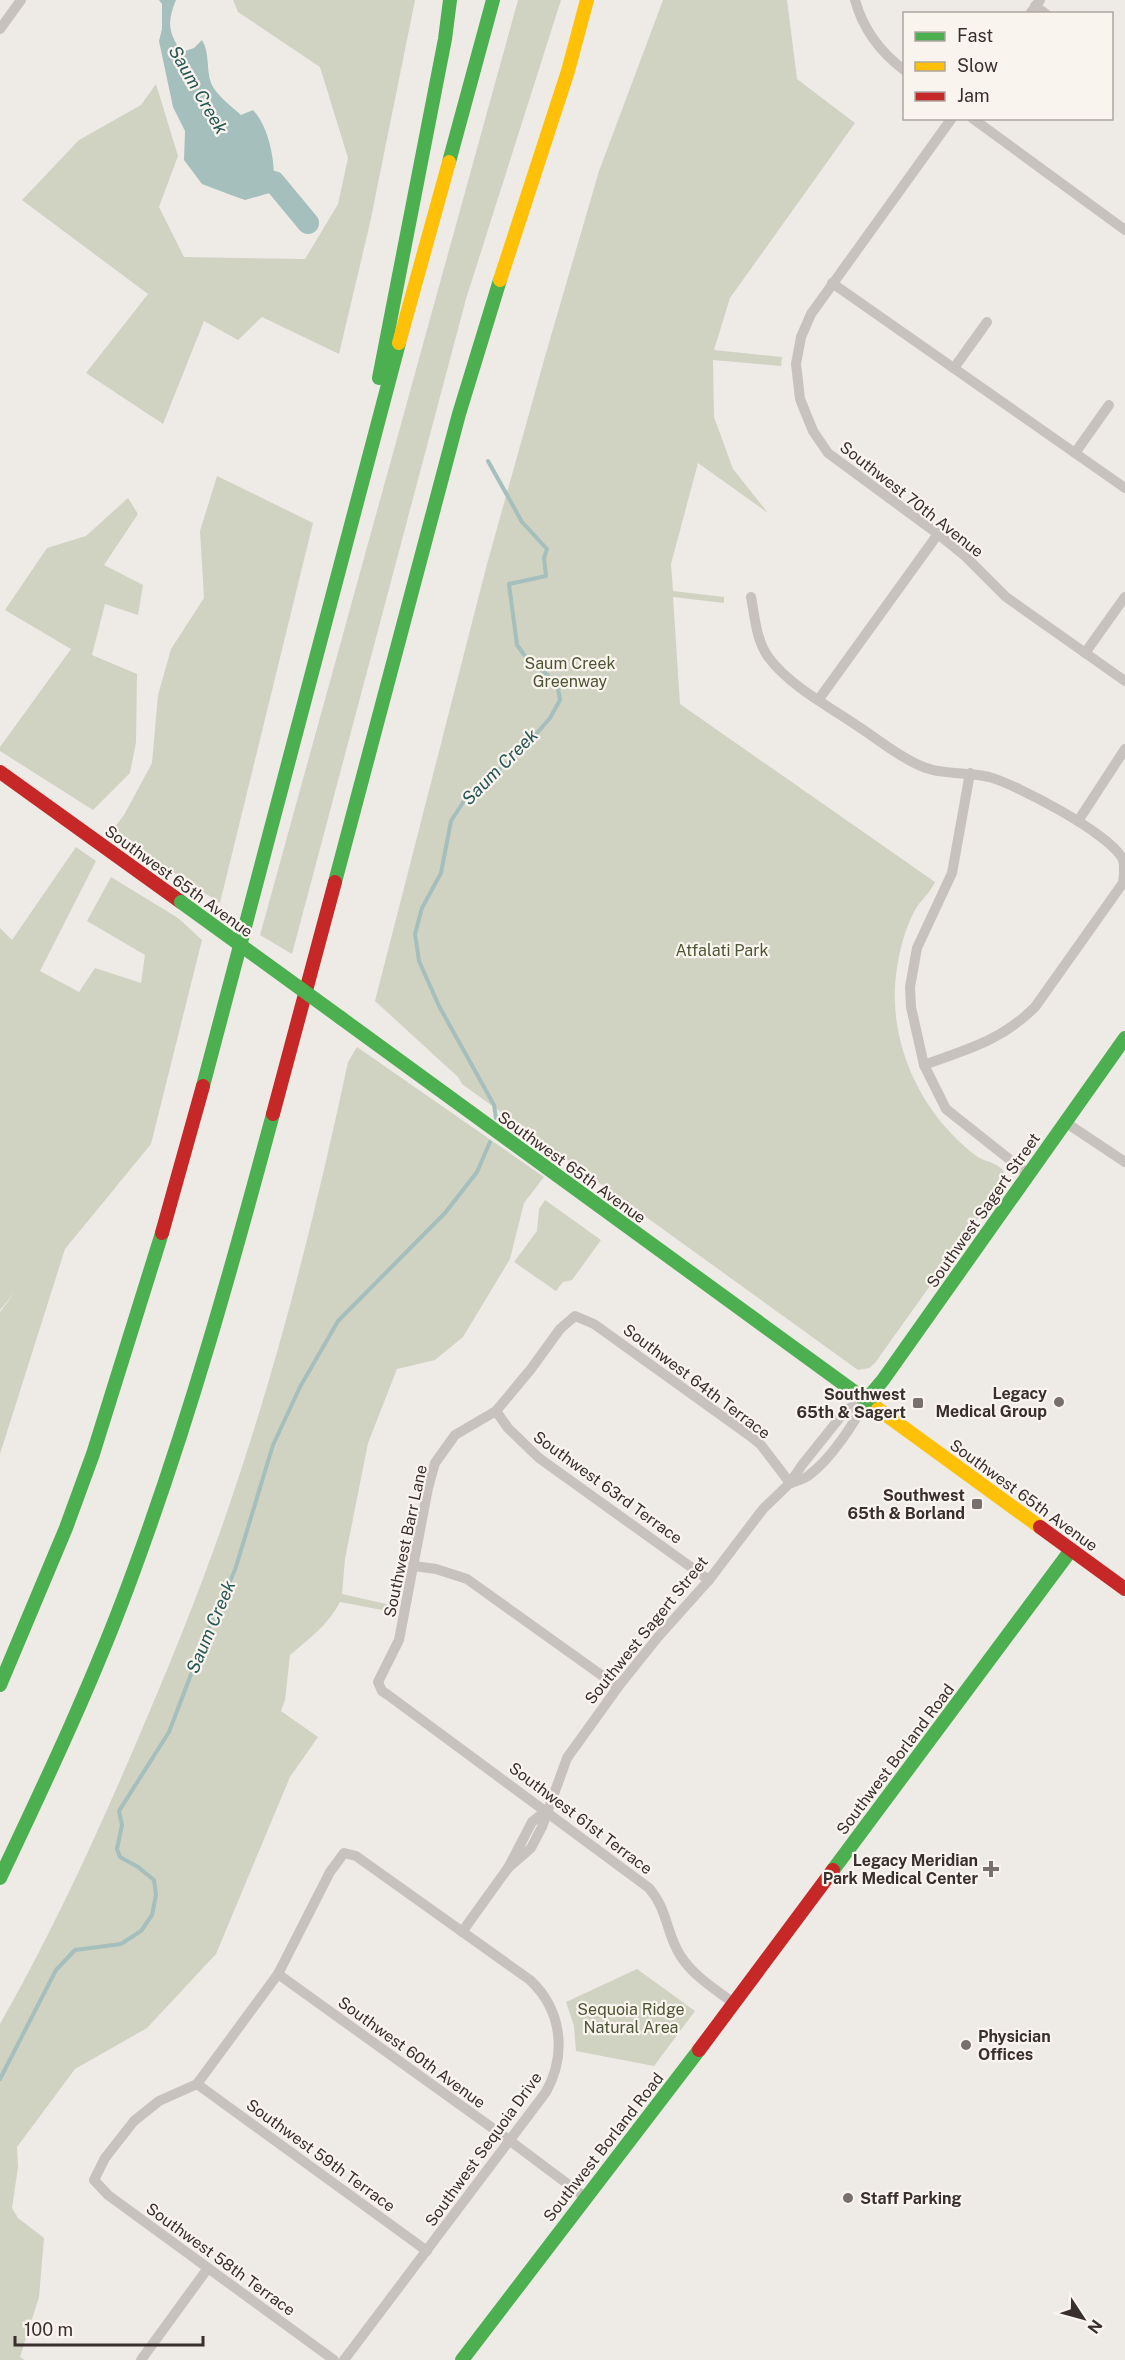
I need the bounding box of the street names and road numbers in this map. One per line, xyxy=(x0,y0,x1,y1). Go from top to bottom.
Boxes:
street label: Southwest 70th Avenue xyxy=(836,437,987,561)
street label: Southwest 65th Avenue xyxy=(101,821,256,941)
street label: Southwest 65th Avenue xyxy=(494,1107,649,1227)
street label: Southwest Sagert Street xyxy=(923,1129,1044,1291)
street label: Southwest 64th Terrace xyxy=(619,1320,774,1443)
street label: Southwest 63rd Terrace xyxy=(530,1427,686,1548)
street label: Southwest 65th Avenue xyxy=(946,1435,1101,1555)
street label: Southwest Barr Lane xyxy=(380,1463,431,1619)
street label: Southwest Sagert Street xyxy=(581,1553,712,1708)
street label: Southwest Borland Road xyxy=(832,1680,958,1838)
street label: Southwest 61st Terrace xyxy=(505,1758,656,1878)
street label: Southwest 60th Avenue xyxy=(334,1993,489,2112)
street label: Southwest Sequoia Drive xyxy=(421,2068,546,2230)
street label: Southwest Borland Road xyxy=(539,2069,667,2226)
street label: Southwest 59th Terrace xyxy=(243,2095,399,2216)
street label: Southwest 58th Terrace xyxy=(142,2199,299,2320)

